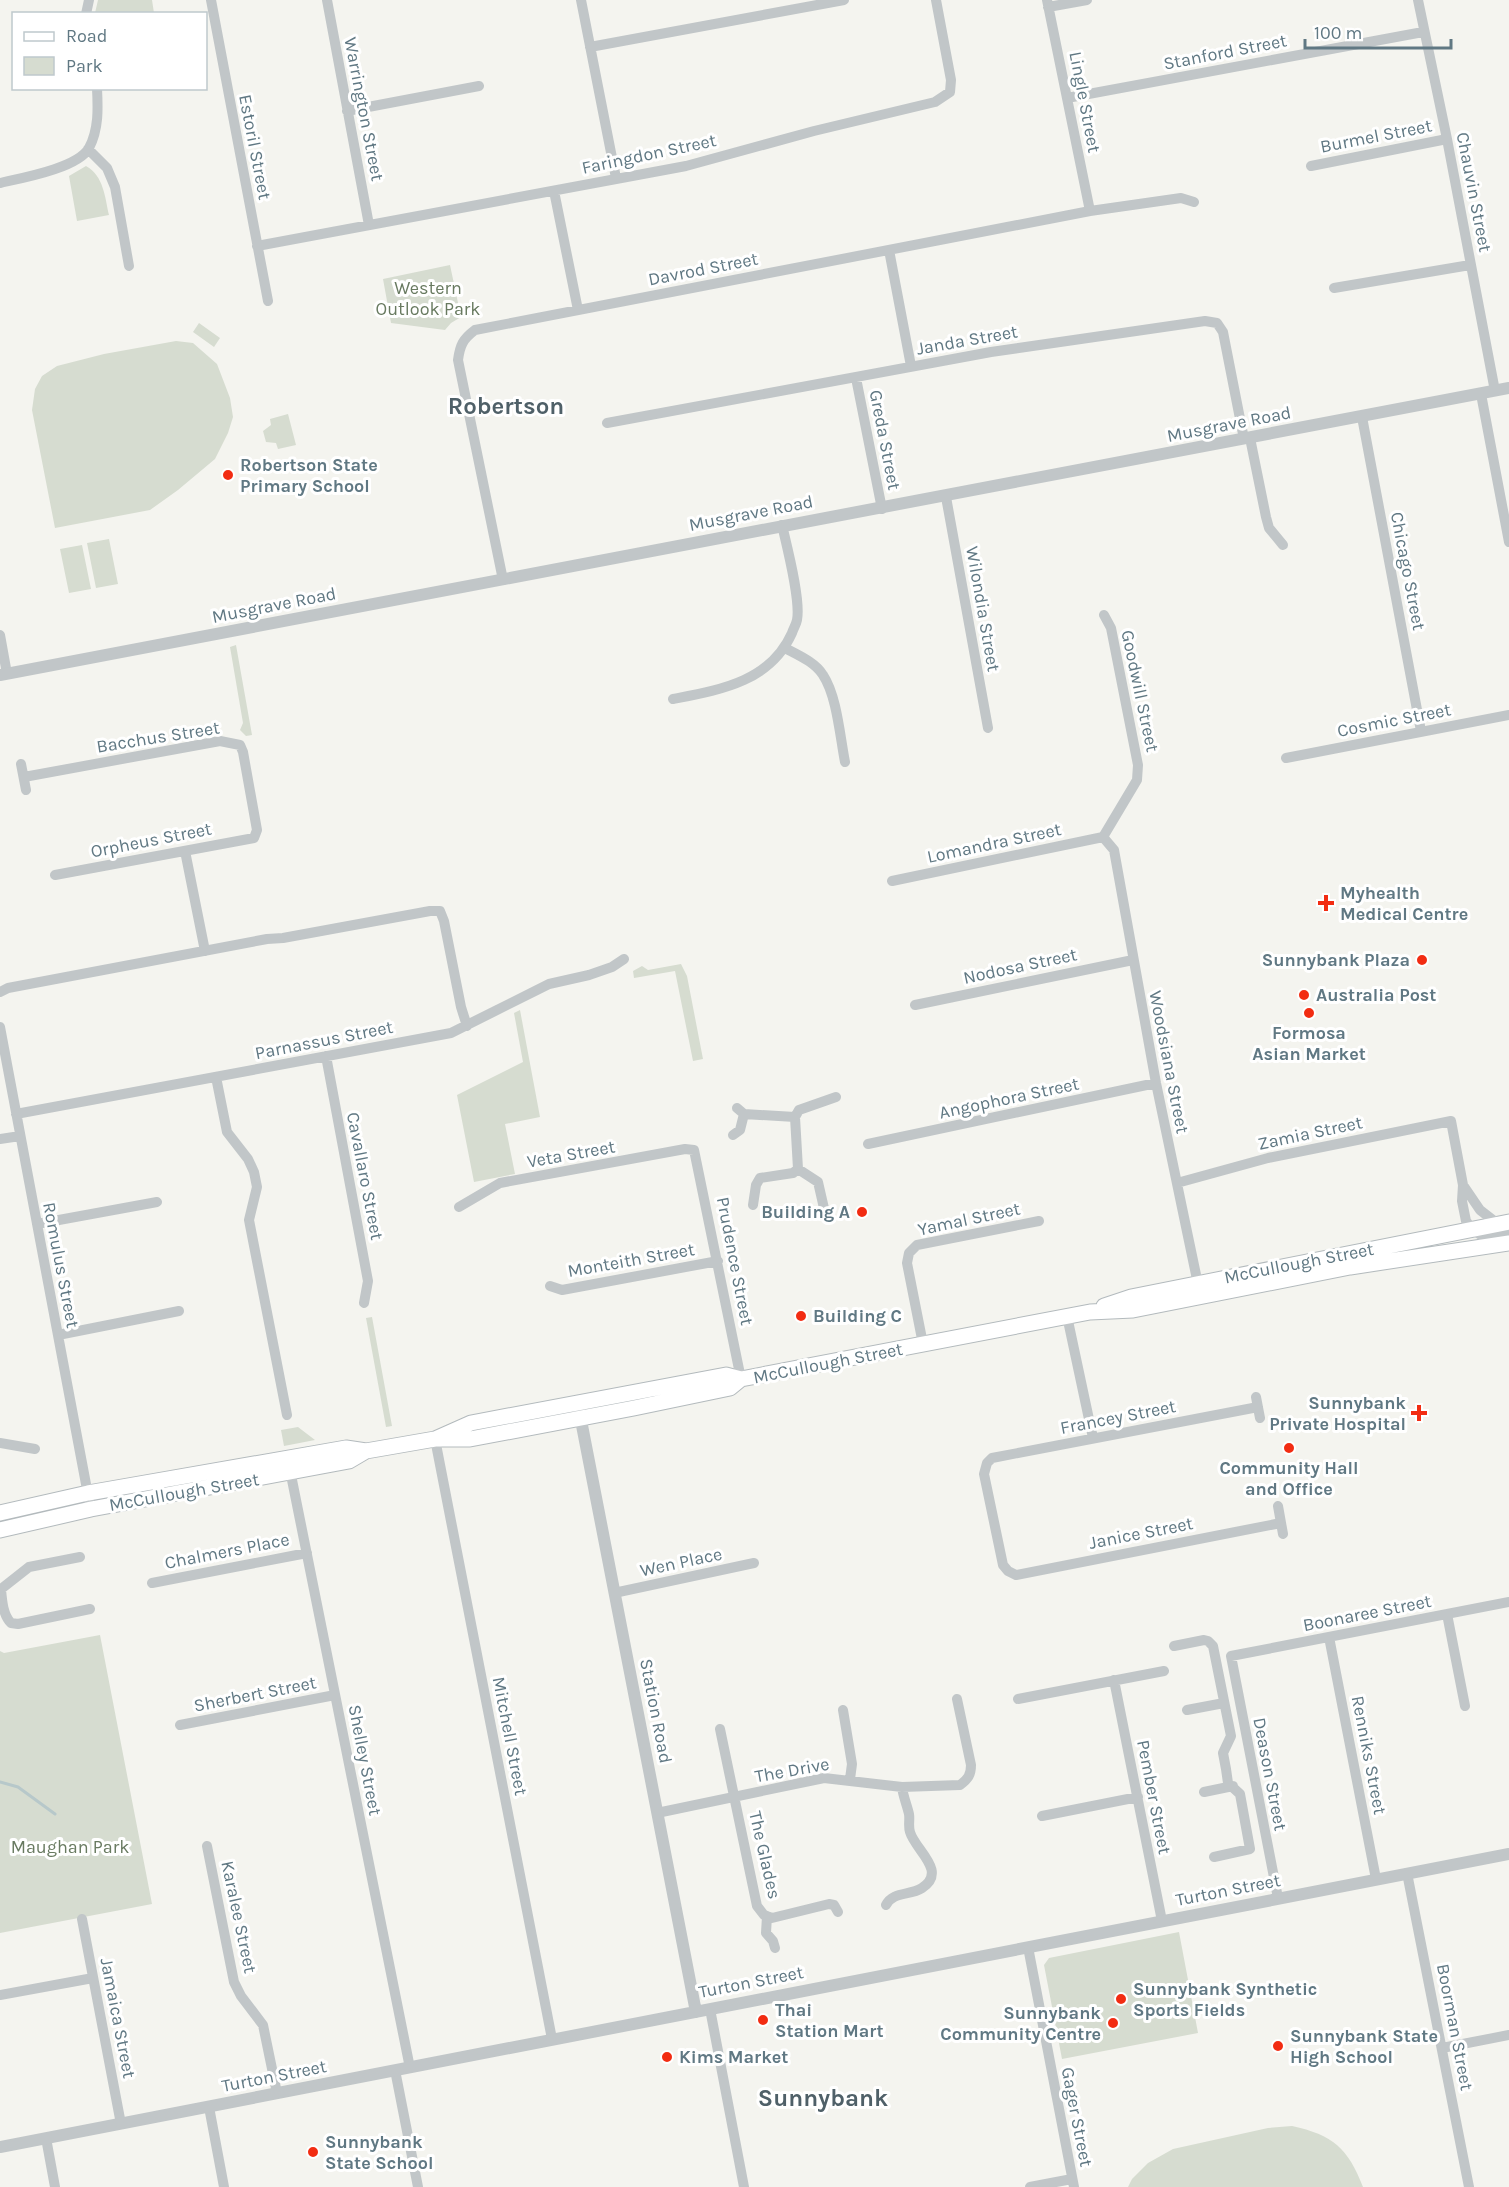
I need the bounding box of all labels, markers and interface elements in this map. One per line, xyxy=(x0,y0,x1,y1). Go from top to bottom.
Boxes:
legend xyxy=(12,12,207,90)
scale bar xyxy=(1305,12,1450,50)
text: 100 m xyxy=(1314,22,1362,44)
text: Road xyxy=(66,25,107,47)
street label: Stanford Street xyxy=(1161,29,1289,75)
street label: Warrington Street xyxy=(339,35,389,183)
street label: Lingle Street xyxy=(1064,49,1106,155)
text: Park xyxy=(66,55,103,77)
street label: Estoril Street xyxy=(234,92,276,202)
street label: Burmel Street xyxy=(1318,114,1434,158)
street label: Faringdon Street xyxy=(580,129,718,179)
street label: Chauvin Street xyxy=(1452,130,1496,254)
street label: Davrod Street xyxy=(646,248,760,290)
park label: Western Outlook Park xyxy=(376,277,480,320)
street label: Janda Street xyxy=(915,320,1020,360)
street label: Greda Street xyxy=(865,388,906,492)
district label: Robertson xyxy=(448,392,564,420)
street label: Musgrave Road xyxy=(1165,401,1293,447)
place label: Robertson State Primary School xyxy=(240,454,378,497)
marker: Robertson State Primary School xyxy=(221,468,235,482)
street label: Musgrave Road xyxy=(687,490,815,536)
street label: Chicago Street xyxy=(1386,510,1430,632)
street label: Wilondia Street xyxy=(961,545,1005,674)
street label: Musgrave Road xyxy=(210,582,338,628)
street label: Goodwill Street xyxy=(1116,628,1164,754)
street label: Cosmic Street xyxy=(1335,698,1453,742)
street label: Bacchus Street xyxy=(95,716,221,758)
street label: Orpheus Street xyxy=(89,817,214,863)
street label: Lomandra Street xyxy=(925,818,1063,868)
place label: Myhealth Medical Centre xyxy=(1340,882,1468,925)
marker: Myhealth Medical Centre xyxy=(1317,894,1335,912)
street label: Nodosa Street xyxy=(961,943,1079,989)
place label: Sunnybank Plaza xyxy=(1262,949,1410,971)
marker: Sunnybank Plaza xyxy=(1415,953,1429,967)
place label: Australia Post xyxy=(1316,984,1436,1006)
marker: Australia Post xyxy=(1297,988,1311,1002)
street label: Woodsiana Street xyxy=(1144,989,1194,1136)
marker: Formosa Asian Market xyxy=(1302,1006,1316,1020)
street label: Parnassus Street xyxy=(253,1016,395,1064)
place label: Formosa Asian Market xyxy=(1252,1022,1366,1065)
street label: Angophora Street xyxy=(937,1072,1081,1124)
street label: Cavallaro Street xyxy=(342,1110,388,1242)
street label: Zamia Street xyxy=(1256,1111,1365,1155)
street label: Veta Street xyxy=(525,1135,617,1173)
street label: Prudence Street xyxy=(712,1195,758,1327)
street label: Yamal Street xyxy=(916,1197,1022,1241)
street label: Romulus Street xyxy=(38,1200,84,1330)
place label: Building A xyxy=(761,1201,850,1223)
marker: Building A xyxy=(855,1205,869,1219)
street label: Monteith Street xyxy=(566,1238,696,1282)
street label: McCullough Street xyxy=(1222,1238,1376,1288)
place label: Building C xyxy=(813,1305,902,1327)
marker: Building C xyxy=(794,1309,808,1323)
street label: McCullough Street xyxy=(751,1338,905,1388)
place label: Sunnybank Private Hospital xyxy=(1269,1392,1406,1435)
street label: Francey Street xyxy=(1058,1395,1178,1439)
marker: Sunnybank Private Hospital xyxy=(1410,1404,1428,1422)
marker: Community Hall and Office xyxy=(1282,1441,1296,1455)
place label: Community Hall and Office xyxy=(1219,1457,1359,1500)
street label: McCullough Street xyxy=(107,1468,261,1516)
street label: Janice Street xyxy=(1087,1512,1195,1554)
street label: Chalmers Place xyxy=(163,1528,291,1574)
street label: Wen Place xyxy=(638,1543,724,1581)
street label: Boonaree Street xyxy=(1301,1590,1433,1636)
street label: Station Road xyxy=(635,1657,677,1765)
street label: Sherbert Street xyxy=(192,1671,318,1717)
street label: Mitchell Street xyxy=(488,1675,532,1797)
street label: Renniks Street xyxy=(1347,1694,1391,1817)
street label: Shelley Street xyxy=(343,1703,387,1817)
street label: Deason Street xyxy=(1248,1716,1292,1833)
street label: Pember Street xyxy=(1132,1738,1176,1856)
street label: The Drive xyxy=(753,1753,831,1787)
street label: The Glades xyxy=(744,1809,786,1901)
park label: Maughan Park xyxy=(11,1836,129,1858)
street label: Karalee Street xyxy=(216,1859,262,1975)
street label: Turton Street xyxy=(1174,1869,1283,1911)
street label: Jamaica Street xyxy=(96,1956,140,2080)
street label: Turton Street xyxy=(697,1961,806,2003)
street label: Boorman Street xyxy=(1432,1962,1478,2092)
place label: Sunnybank Synthetic Sports Fields xyxy=(1133,1978,1317,2021)
marker: Sunnybank Synthetic Sports Fields xyxy=(1114,1992,1128,2006)
place label: Thai Station Mart xyxy=(775,1999,884,2042)
place label: Sunnybank Community Centre xyxy=(940,2002,1101,2045)
marker: Thai Station Mart xyxy=(756,2013,770,2027)
marker: Sunnybank Community Centre xyxy=(1106,2016,1120,2030)
place label: Sunnybank State High School xyxy=(1290,2025,1438,2068)
marker: Sunnybank State High School xyxy=(1271,2039,1285,2053)
place label: Kims Market xyxy=(679,2046,788,2068)
marker: Kims Market xyxy=(660,2050,674,2064)
street label: Turton Street xyxy=(220,2055,329,2097)
street label: Gager Street xyxy=(1057,2065,1097,2169)
district label: Sunnybank xyxy=(758,2084,888,2112)
place label: Sunnybank State School xyxy=(325,2131,433,2174)
marker: Sunnybank State School xyxy=(306,2145,320,2159)

